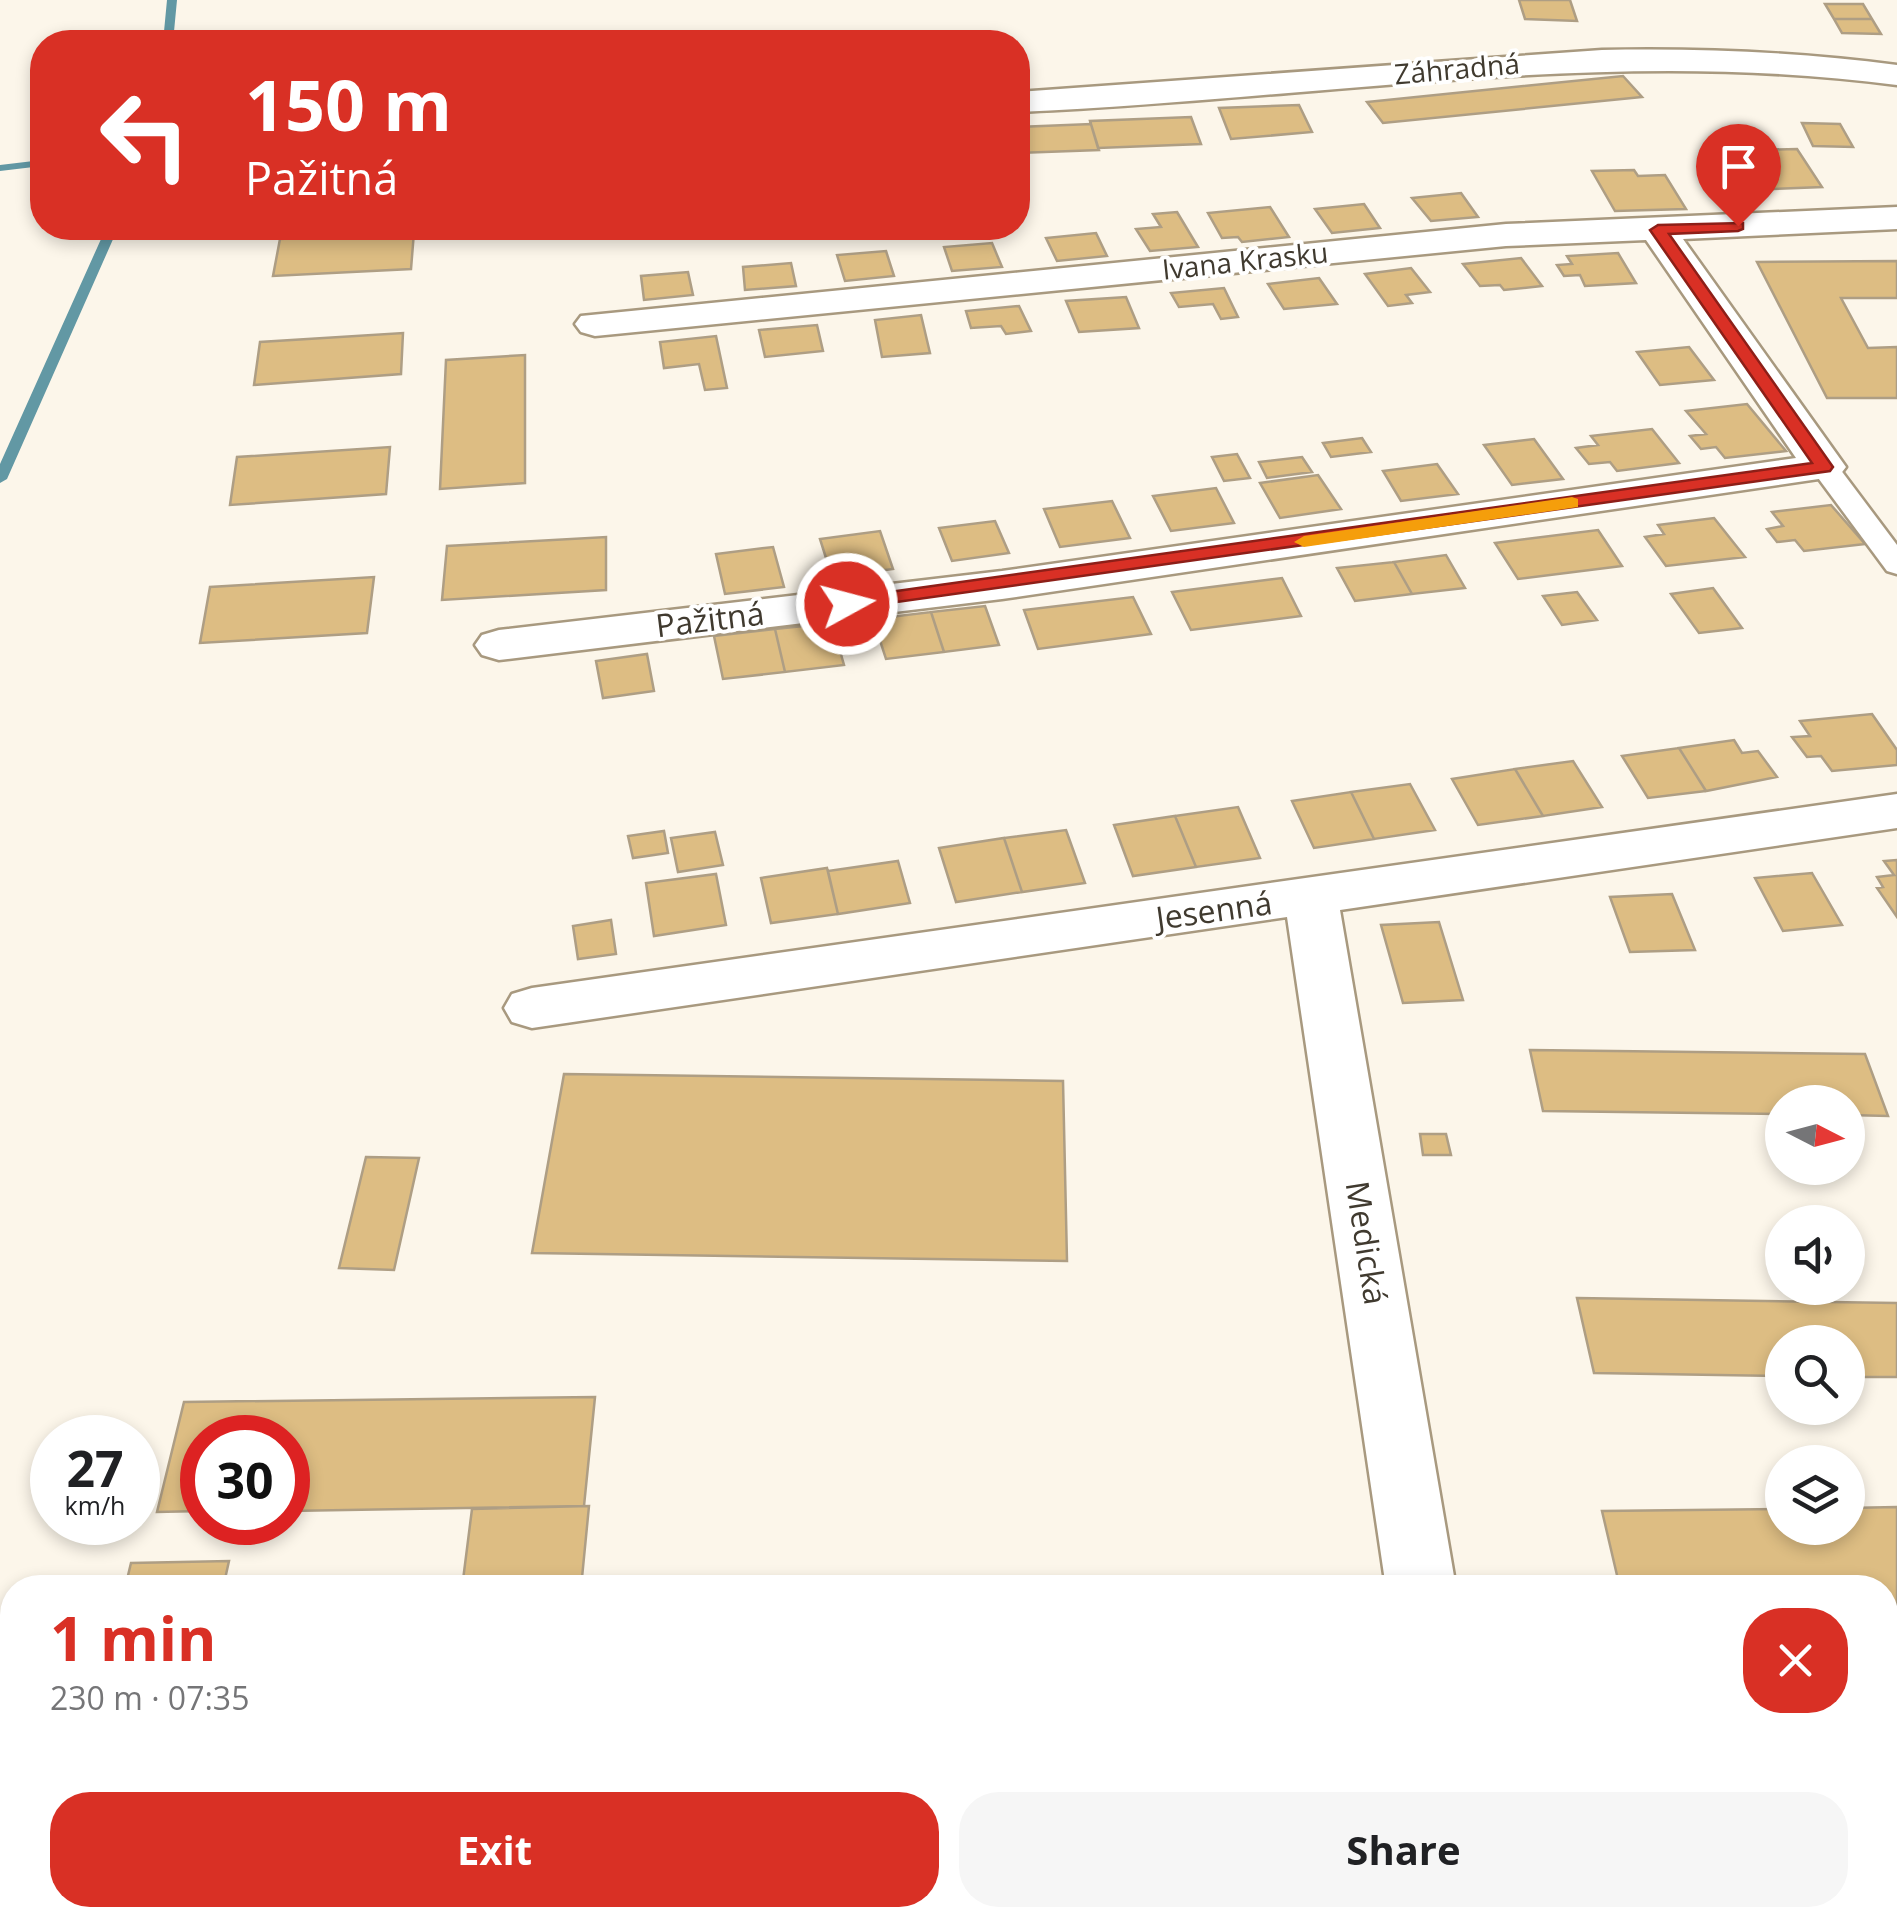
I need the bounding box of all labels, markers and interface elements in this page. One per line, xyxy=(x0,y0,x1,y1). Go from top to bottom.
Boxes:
street label: Záhradná xyxy=(1393,44,1521,92)
text: 150 m xyxy=(245,56,452,152)
icon: left xyxy=(80,70,210,200)
pin xyxy=(1696,124,1781,227)
icon: arrive xyxy=(1711,139,1766,194)
text: Pažitná xyxy=(245,147,398,208)
street label: Ivana Krasku xyxy=(1160,232,1330,288)
position arrow xyxy=(795,552,899,656)
street label: Pažitná xyxy=(653,591,766,646)
street label: Jesenná xyxy=(1150,880,1275,939)
north arrow xyxy=(1765,1085,1865,1185)
map controls xyxy=(1765,1085,1865,1545)
street label: Medická xyxy=(1337,1178,1398,1308)
button: sound xyxy=(1765,1205,1865,1305)
button: search xyxy=(1765,1325,1865,1425)
speed limit sign: 30 xyxy=(180,1415,310,1545)
text: 27 xyxy=(66,1434,124,1502)
button: layers xyxy=(1765,1445,1865,1545)
text: km/h xyxy=(65,1488,125,1522)
text: 1 min xyxy=(50,1597,217,1679)
button: close xyxy=(1743,1608,1848,1713)
text: 230 m · 07:35 xyxy=(50,1676,249,1719)
button: Exit xyxy=(50,1792,939,1907)
button: Share xyxy=(959,1792,1848,1907)

